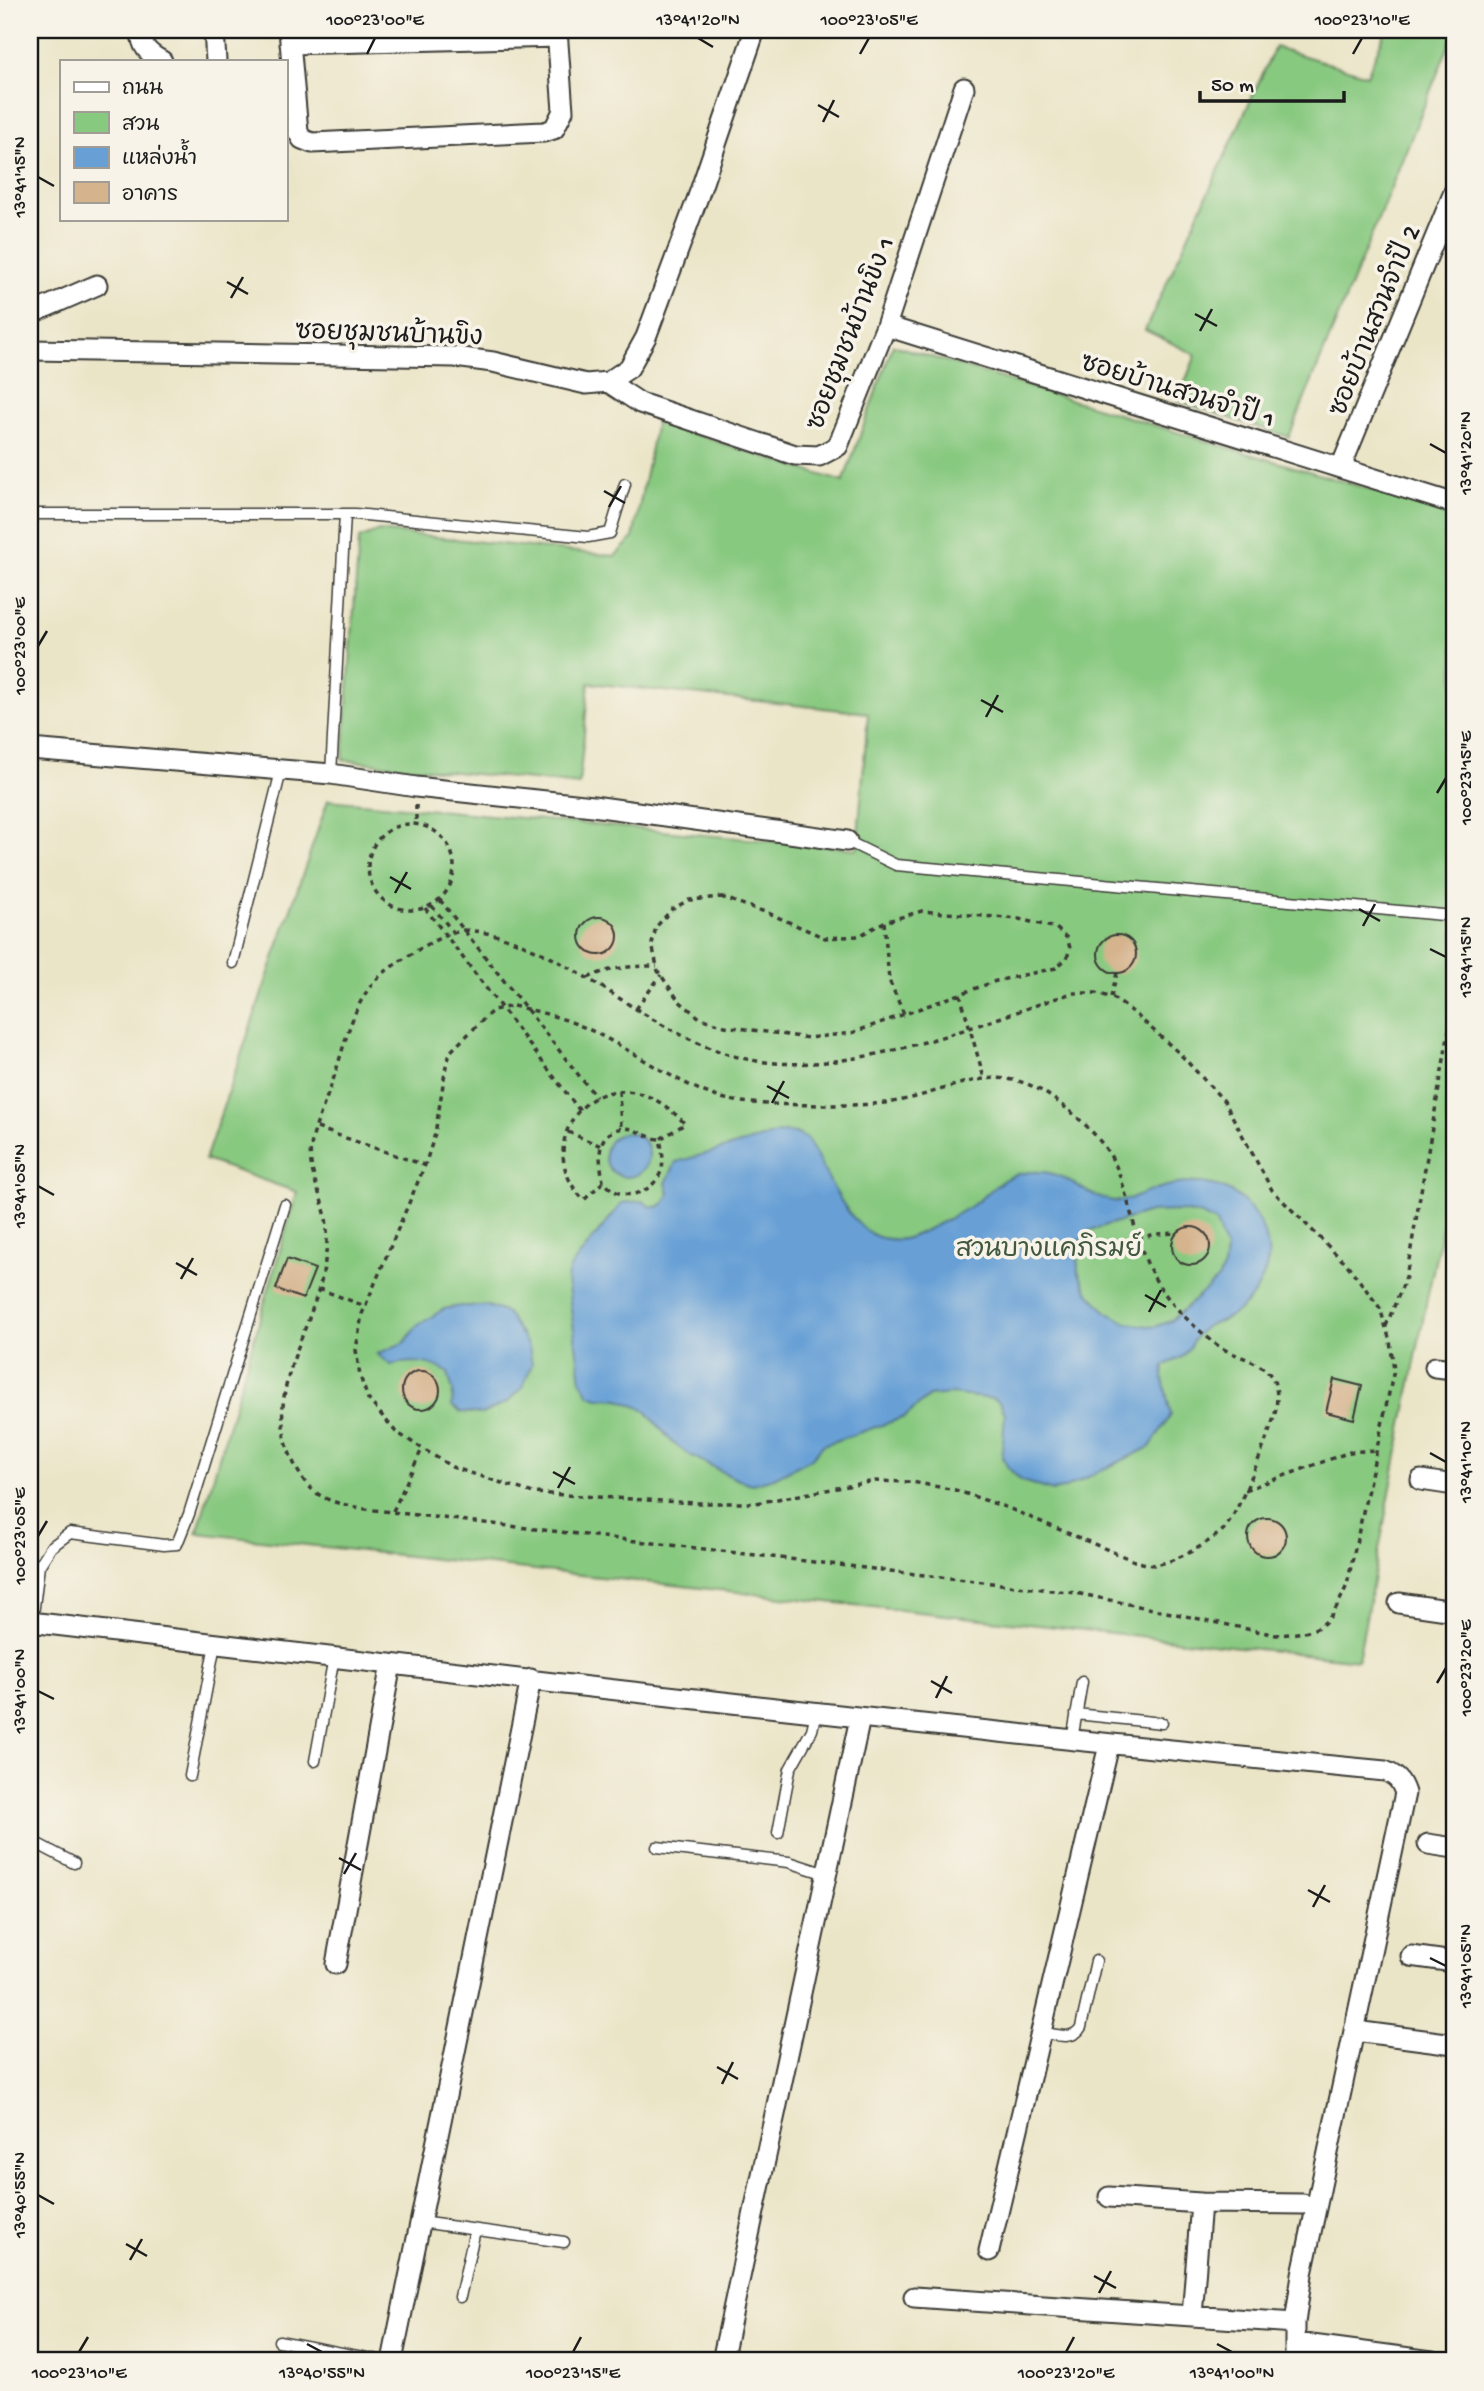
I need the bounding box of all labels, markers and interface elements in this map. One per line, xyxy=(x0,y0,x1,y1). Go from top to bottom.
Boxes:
text: 100°23'00"E xyxy=(325,11,425,32)
text: 13°41'20"N xyxy=(655,11,740,32)
text: 100°23'05"E xyxy=(820,11,918,32)
text: 100°23'10"E xyxy=(1314,11,1410,32)
legend xyxy=(60,60,287,220)
scale bar xyxy=(1200,60,1344,104)
text: 50 m xyxy=(1211,75,1254,100)
text: ถนน xyxy=(122,78,163,103)
text: สวน xyxy=(122,114,159,139)
text: 13°41'15"N xyxy=(11,136,32,219)
text: แหล่งน้ำ xyxy=(122,138,197,173)
text: อาคาร xyxy=(122,184,178,209)
street label: ซอยบ้านสวนจำปี 2 xyxy=(1320,220,1430,422)
street label: ซอยชุมชนบ้านขิง 1 xyxy=(797,232,904,436)
street label: ซอยชุมชนบ้านขิง xyxy=(295,313,483,355)
street label: ซอยบ้านสวนจำปี 1 xyxy=(1076,344,1279,437)
text: 13°41'20"N xyxy=(1457,411,1478,496)
text: 100°23'00"E xyxy=(11,596,32,696)
text: 100°23'15"E xyxy=(1457,730,1478,826)
text: 13°41'15"N xyxy=(1457,916,1478,999)
text: 13°41'05"N xyxy=(11,1144,32,1229)
park label: สวนบางแคภิรมย์ xyxy=(956,1231,1142,1267)
text: 13°41'10"N xyxy=(1457,1421,1478,1504)
text: 100°23'05"E xyxy=(11,1487,32,1585)
text: 100°23'20"E xyxy=(1457,1619,1478,1717)
text: 13°41'00"N xyxy=(11,1649,32,1734)
text: 13°41'05"N xyxy=(1457,1924,1478,2009)
text: 13°40'55"N xyxy=(11,2152,32,2239)
text: 100°23'10"E xyxy=(31,2364,127,2385)
text: 13°40'55"N xyxy=(278,2364,365,2385)
text: 100°23'15"E xyxy=(525,2364,621,2385)
text: 100°23'20"E xyxy=(1017,2364,1115,2385)
text: 13°41'00"N xyxy=(1189,2364,1274,2385)

